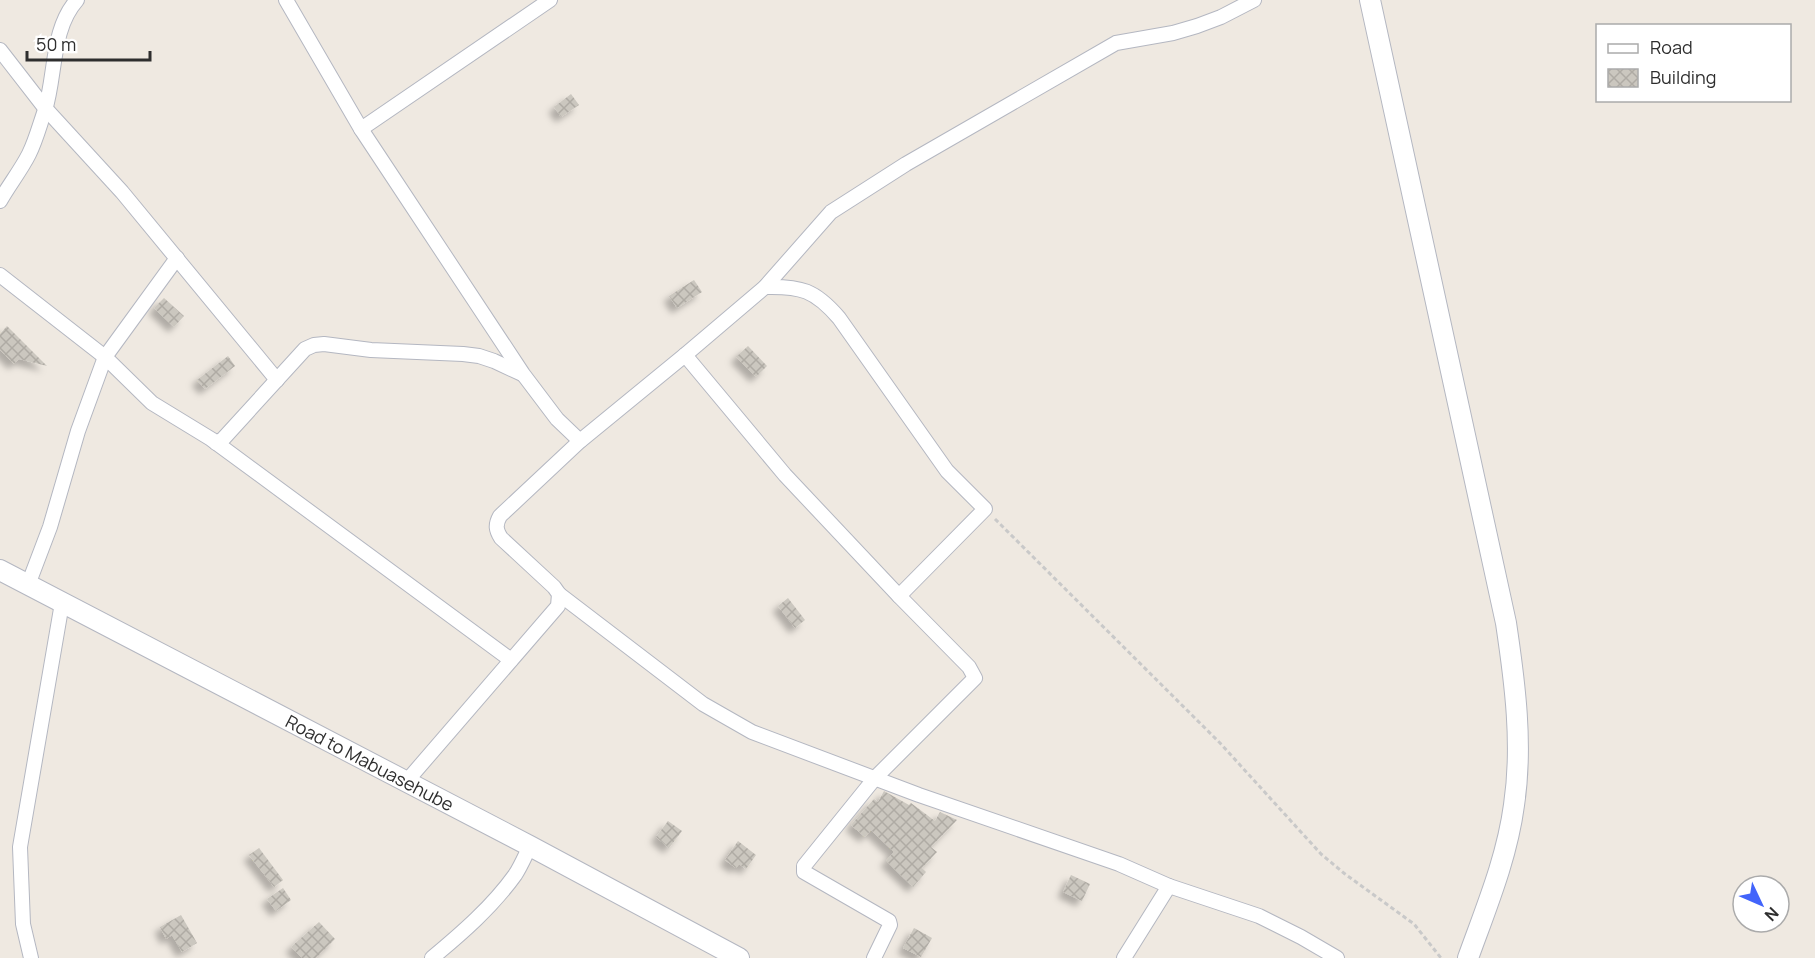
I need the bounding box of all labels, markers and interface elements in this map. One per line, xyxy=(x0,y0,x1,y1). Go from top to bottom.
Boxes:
scale bar xyxy=(27,24,150,62)
legend xyxy=(1596,24,1791,102)
text: 50 m xyxy=(36,32,76,56)
text: Road xyxy=(1650,35,1693,59)
text: Building xyxy=(1650,65,1716,89)
street label: Road to Mabuasehube xyxy=(282,709,458,816)
north arrow xyxy=(1731,874,1791,934)
text: N xyxy=(1760,903,1784,926)

